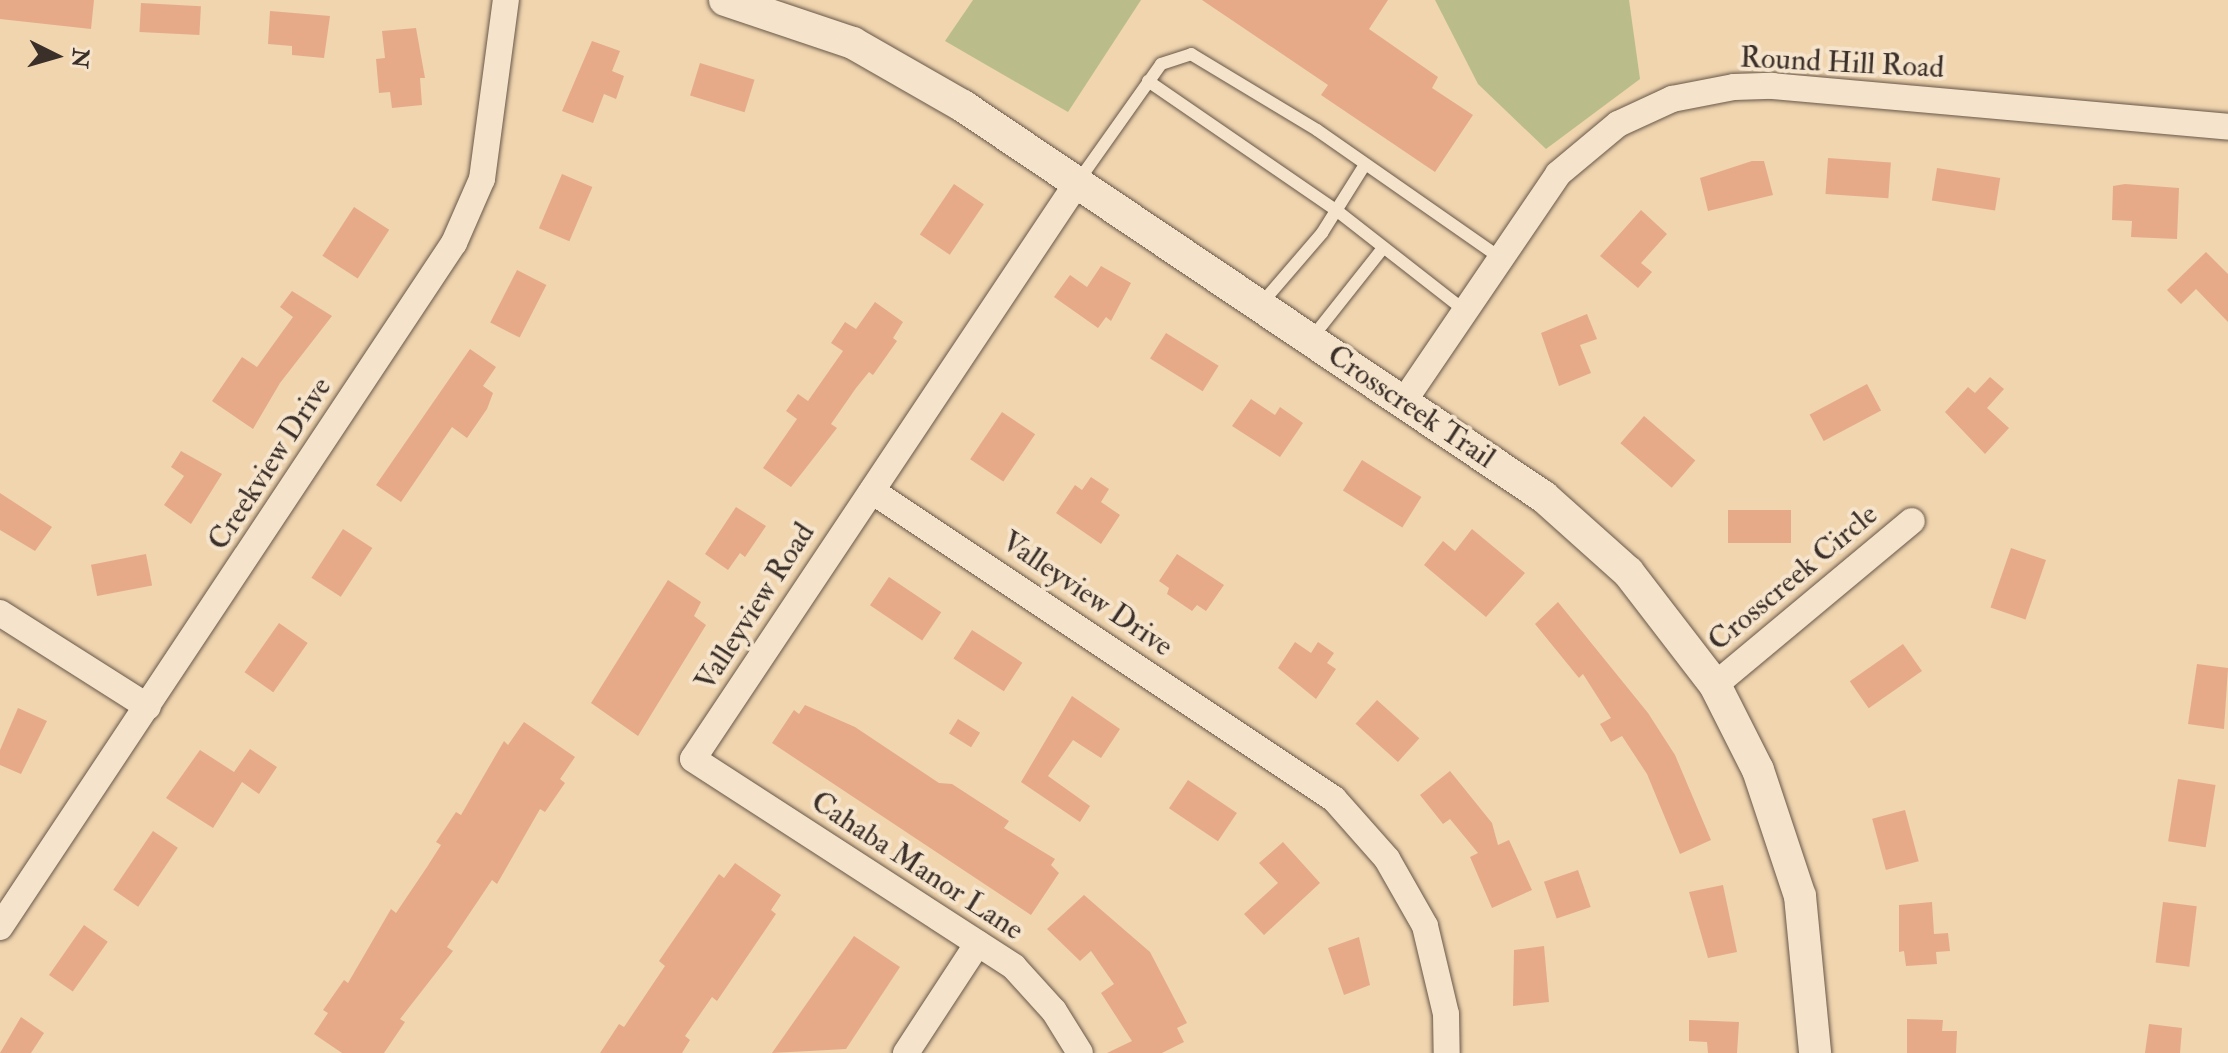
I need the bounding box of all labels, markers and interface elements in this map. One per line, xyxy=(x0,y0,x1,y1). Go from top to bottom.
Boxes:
north arrow xyxy=(16,16,96,96)
street label: Round Hill Road xyxy=(1739,40,1945,86)
text: N xyxy=(65,47,95,69)
street label: Crosscreek Trail xyxy=(1320,338,1502,476)
street label: Creekview Drive xyxy=(201,371,339,557)
street label: Crosscreek Circle xyxy=(1701,497,1885,659)
street label: Valleyview Road xyxy=(687,516,823,698)
street label: Valleyview Drive xyxy=(995,523,1179,665)
street label: Cahaba Manor Lane xyxy=(804,784,1030,948)

